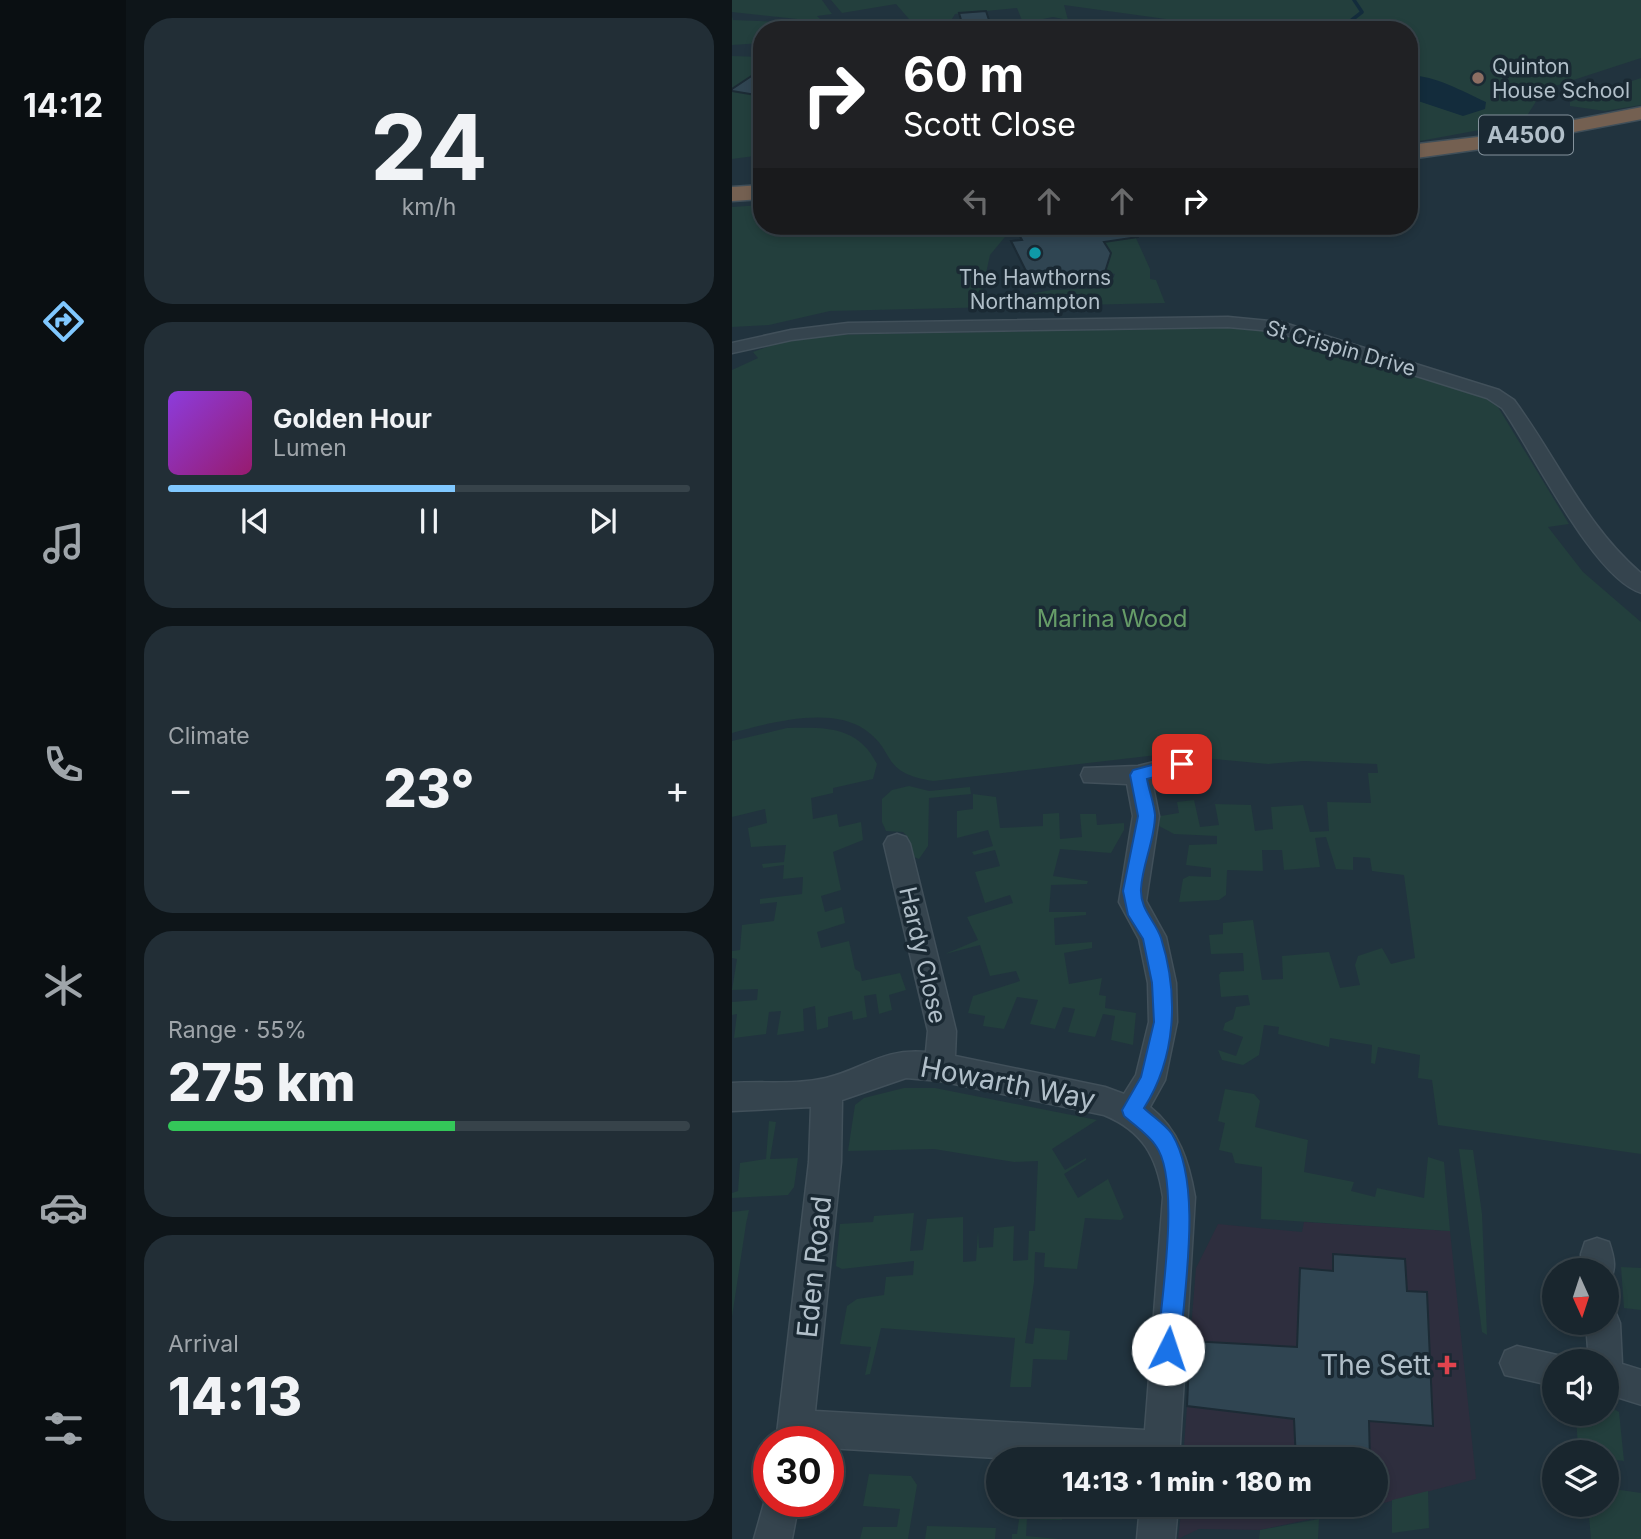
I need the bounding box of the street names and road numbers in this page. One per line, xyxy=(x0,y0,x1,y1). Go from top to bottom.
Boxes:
road number: A4500 xyxy=(1479,116,1573,154)
street label: St Crispin Drive xyxy=(1263,315,1419,381)
street label: Hardy Close xyxy=(893,884,953,1026)
street label: Howarth Way xyxy=(918,1049,1098,1117)
street label: Eden Road xyxy=(790,1194,838,1340)

